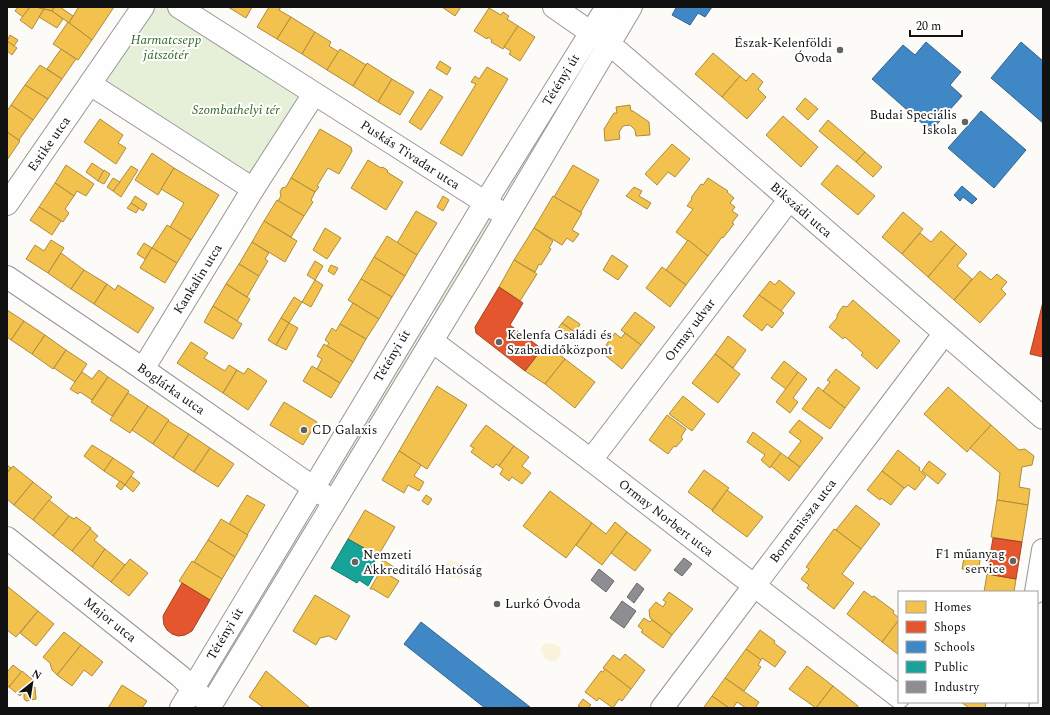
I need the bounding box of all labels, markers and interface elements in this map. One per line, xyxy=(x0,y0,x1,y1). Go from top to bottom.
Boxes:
scale bar xyxy=(910,12,962,38)
text: 20 m xyxy=(916,17,941,36)
park label: Harmatcsepp játszótér xyxy=(131,30,201,65)
place label: Észak-Kelenföldi Óvoda xyxy=(734,33,833,68)
marker: Észak-Kelenföldi Óvoda xyxy=(835,45,845,55)
street label: Tétényi út xyxy=(537,50,585,110)
park label: Szombathelyi tér xyxy=(192,100,280,120)
place label: Budai Speciális Iskola xyxy=(869,105,958,140)
street label: Estike utca xyxy=(23,112,76,176)
street label: Puskás Tivadar utca xyxy=(356,115,464,195)
marker: Budai Speciális Iskola xyxy=(960,117,970,127)
street label: Bikszádi utca xyxy=(765,177,837,243)
street label: Kankalin utca xyxy=(168,239,228,318)
street label: Ormay udvar xyxy=(659,294,721,366)
place label: Kelenfa Családi és Szabadidőközpont xyxy=(507,325,613,360)
street label: Tétényi út xyxy=(368,326,416,386)
marker: Kelenfa Családi és Szabadidőközpont xyxy=(494,337,504,347)
street label: Boglárka utca xyxy=(133,358,210,420)
place label: CD Galaxis xyxy=(312,420,377,440)
marker: CD Galaxis xyxy=(299,425,309,435)
street label: Ormay Norbert utca xyxy=(614,474,718,562)
street label: Bornemissza utca xyxy=(765,474,842,567)
place label: F1 műanyag service xyxy=(935,544,1005,579)
place label: Nemzeti Akkreditáló Hatóság xyxy=(363,545,482,580)
marker: F1 műanyag service xyxy=(1008,556,1018,566)
marker: Nemzeti Akkreditáló Hatóság xyxy=(350,557,360,567)
legend xyxy=(898,591,1038,703)
street label: Major utca xyxy=(79,592,141,648)
place label: Lurkó Óvoda xyxy=(505,594,581,614)
text: Homes xyxy=(934,598,972,617)
marker: Lurkó Óvoda xyxy=(492,599,502,609)
street label: Tétényi út xyxy=(201,604,249,664)
text: Shops xyxy=(934,618,966,637)
text: Schools xyxy=(934,638,975,657)
text: Public xyxy=(934,658,968,677)
north arrow xyxy=(12,663,52,703)
text: N xyxy=(29,665,45,684)
text: Industry xyxy=(934,678,980,697)

